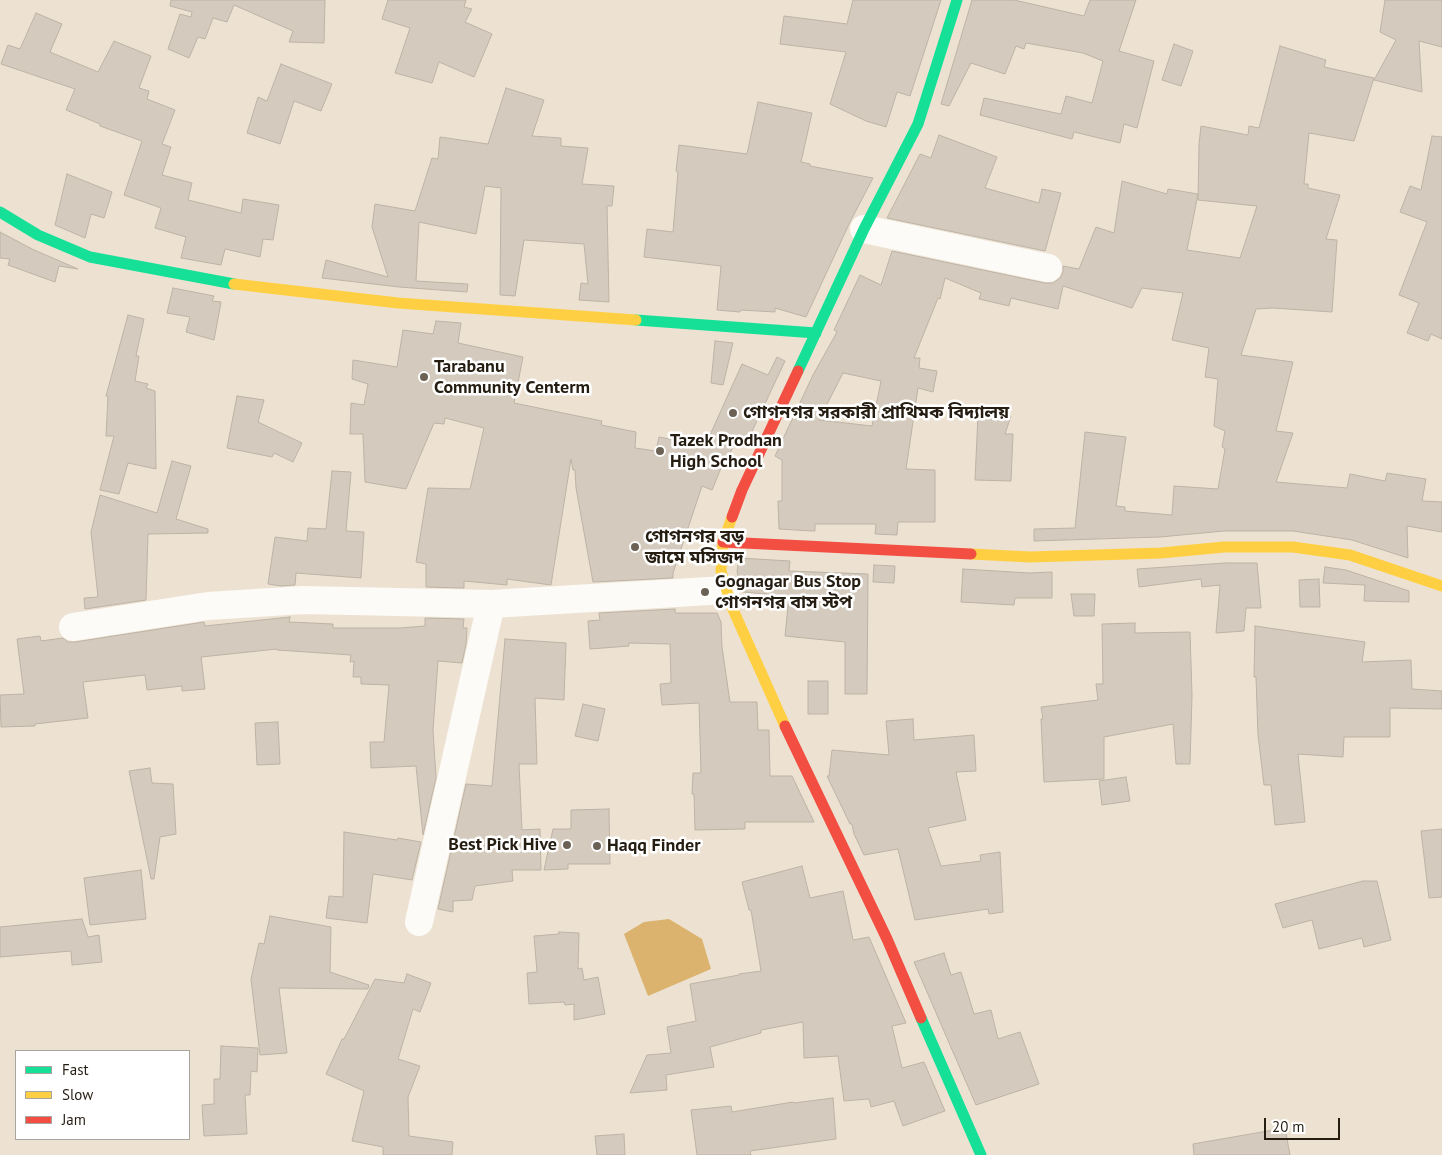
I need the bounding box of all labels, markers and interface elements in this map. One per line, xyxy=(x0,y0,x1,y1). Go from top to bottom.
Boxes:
place label: Tarabanu Community Centerm xyxy=(434,356,590,398)
marker: Tarabanu Community Centerm xyxy=(418,371,430,383)
place label: গোগনগর সরকারী প্রাথিমক বিদ্যালয় xyxy=(743,402,1009,424)
marker: গোগনগর সরকারী প্রাথিমক বিদ্যালয় xyxy=(727,407,739,419)
place label: Tazek Prodhan High School xyxy=(670,430,782,472)
marker: Tazek Prodhan High School xyxy=(654,445,666,457)
place label: গোগনগর বড় জামে মসিজদ xyxy=(645,526,744,568)
marker: গোগনগর বড় জামে মসিজদ xyxy=(629,541,641,553)
place label: Gognagar Bus Stop গোগনগর বাস স্টপ xyxy=(715,571,861,614)
marker: Gognagar Bus Stop গোগনগর বাস স্টপ xyxy=(699,586,711,598)
place label: Best Pick Hive xyxy=(448,834,557,856)
place label: Haqq Finder xyxy=(607,835,700,857)
marker: Best Pick Hive xyxy=(561,839,573,851)
marker: Haqq Finder xyxy=(591,840,603,852)
legend xyxy=(15,1050,190,1140)
text: Fast xyxy=(62,1060,89,1079)
text: Slow xyxy=(62,1085,93,1104)
scale bar xyxy=(1267,1108,1343,1140)
text: Jam xyxy=(62,1110,86,1129)
text: 20 m xyxy=(1272,1117,1305,1136)

